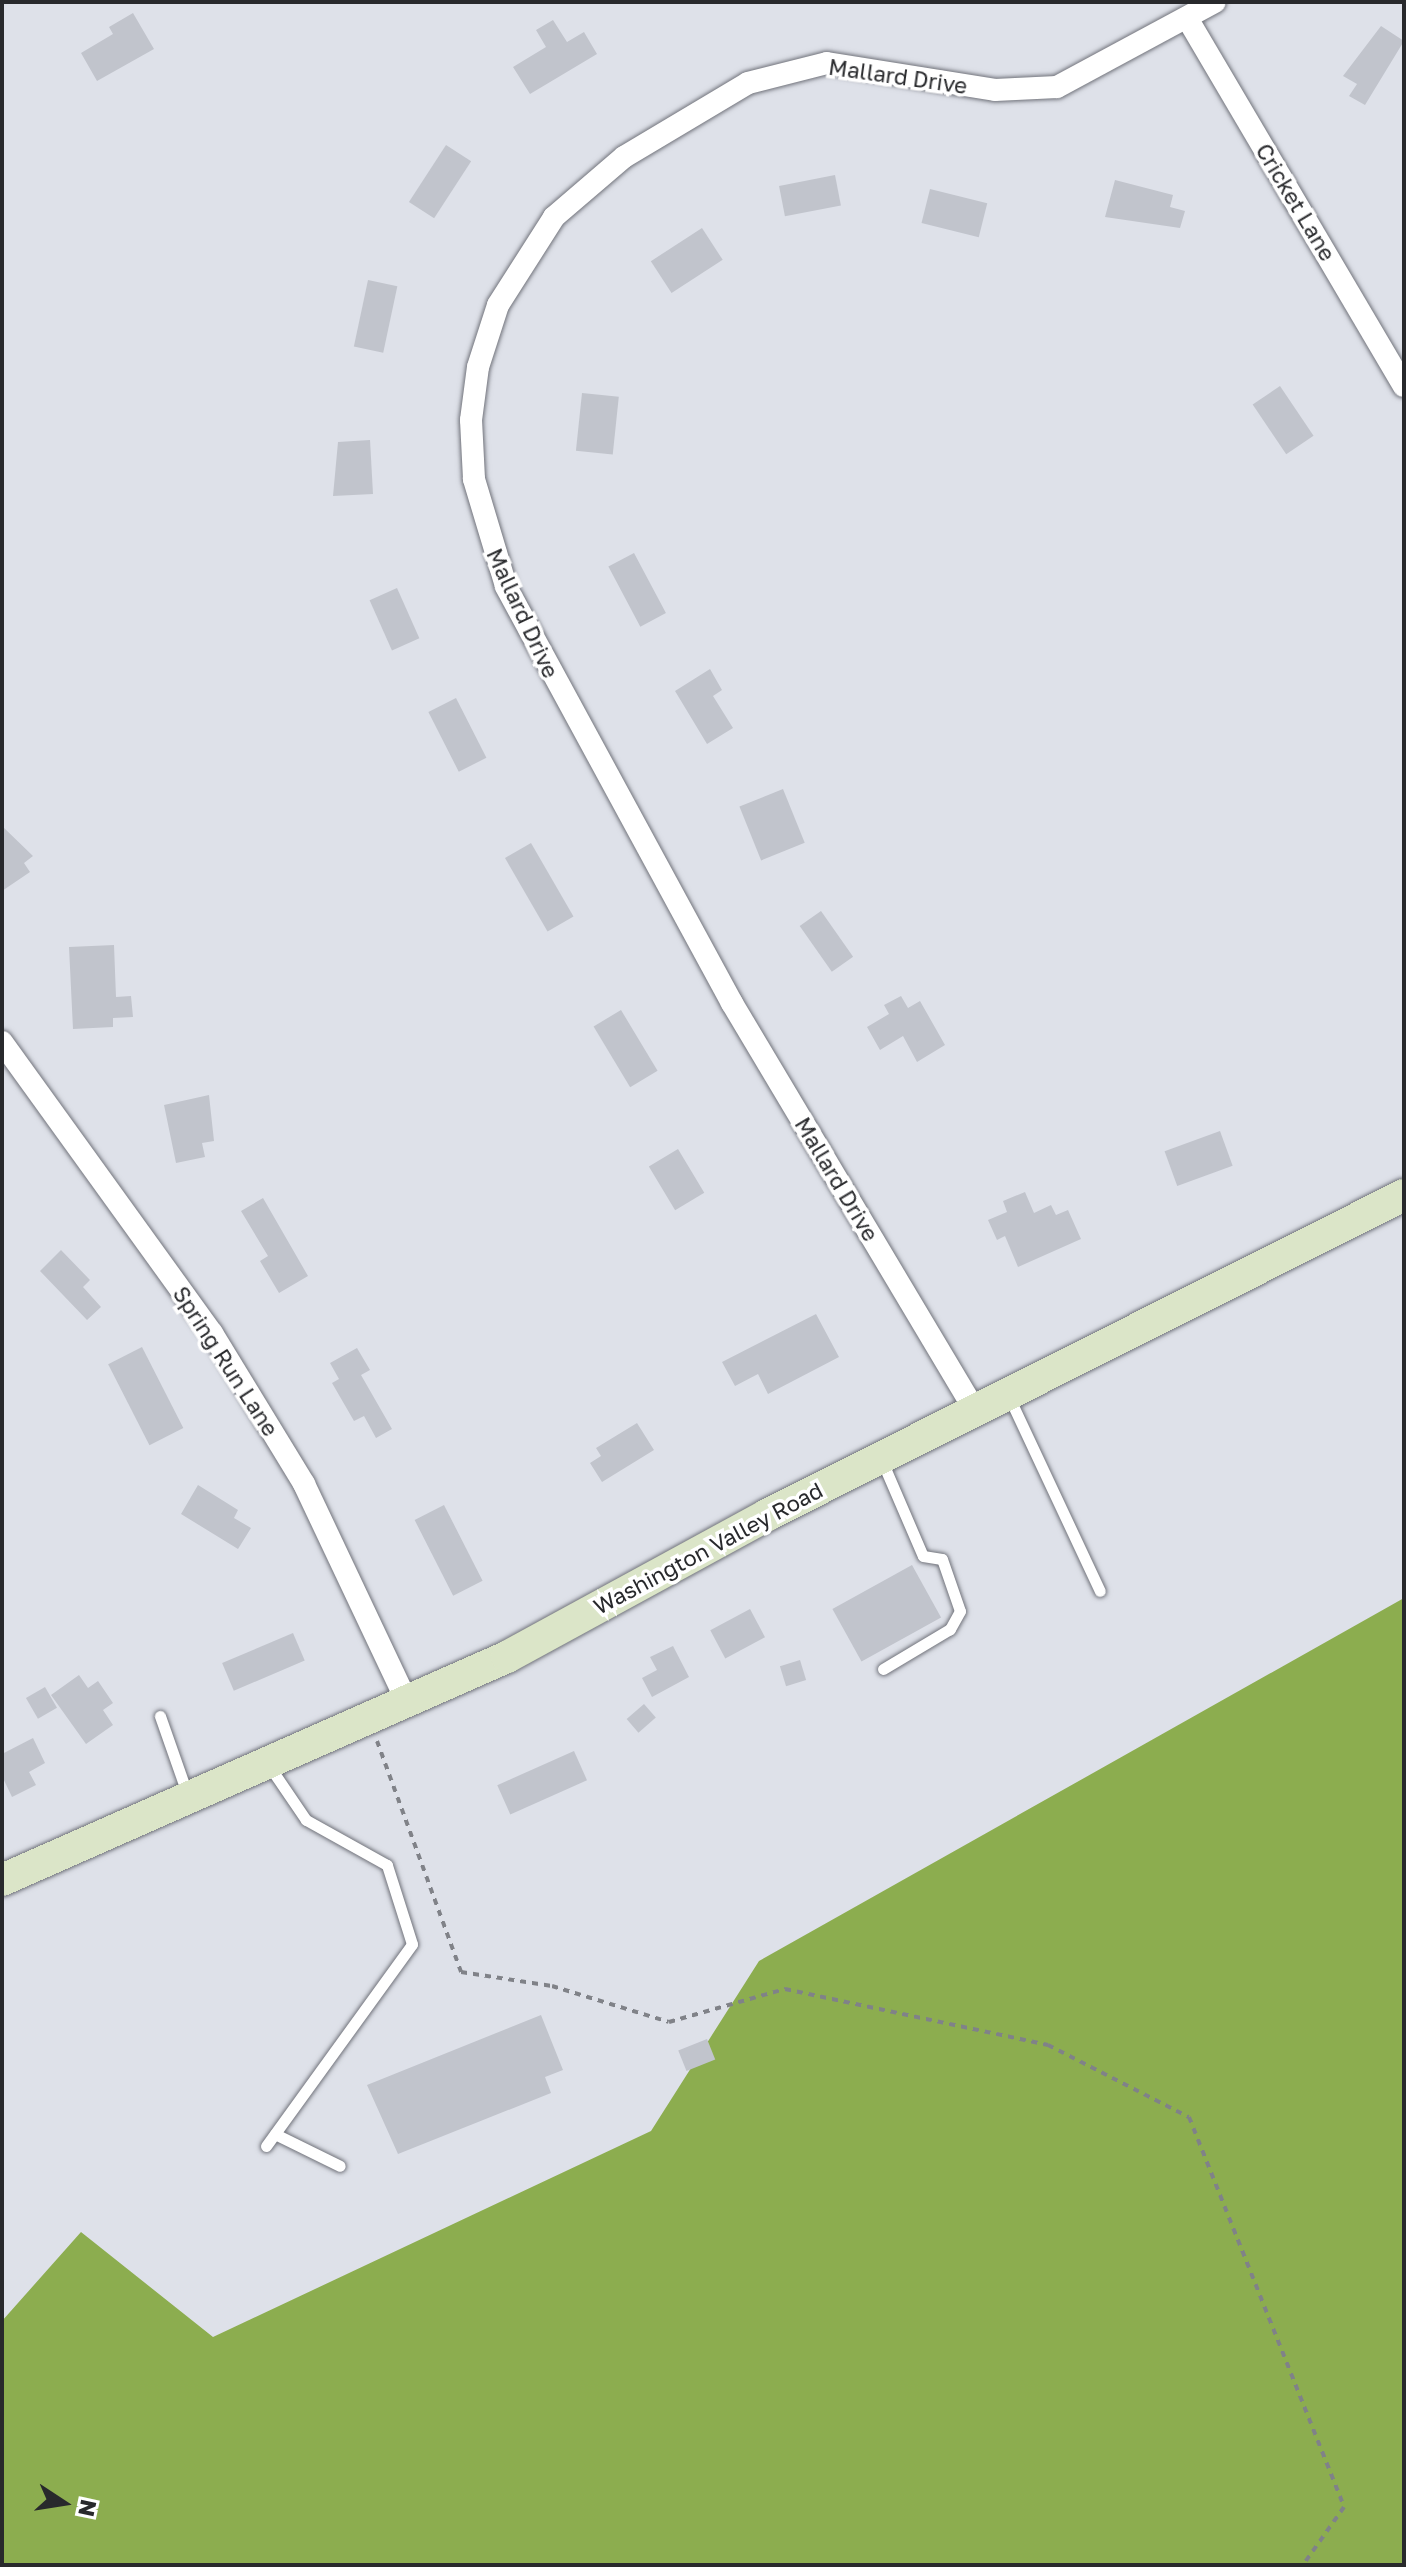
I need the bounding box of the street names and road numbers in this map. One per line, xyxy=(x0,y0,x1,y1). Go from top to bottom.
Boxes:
street label: Mallard Drive xyxy=(827,53,969,99)
street label: Cricket Lane xyxy=(1251,139,1341,265)
street label: Mallard Drive xyxy=(482,544,564,682)
street label: Mallard Drive xyxy=(790,1112,884,1246)
street label: Spring Run Lane xyxy=(168,1281,284,1441)
street label: Washington Valley Road xyxy=(589,1476,827,1620)

